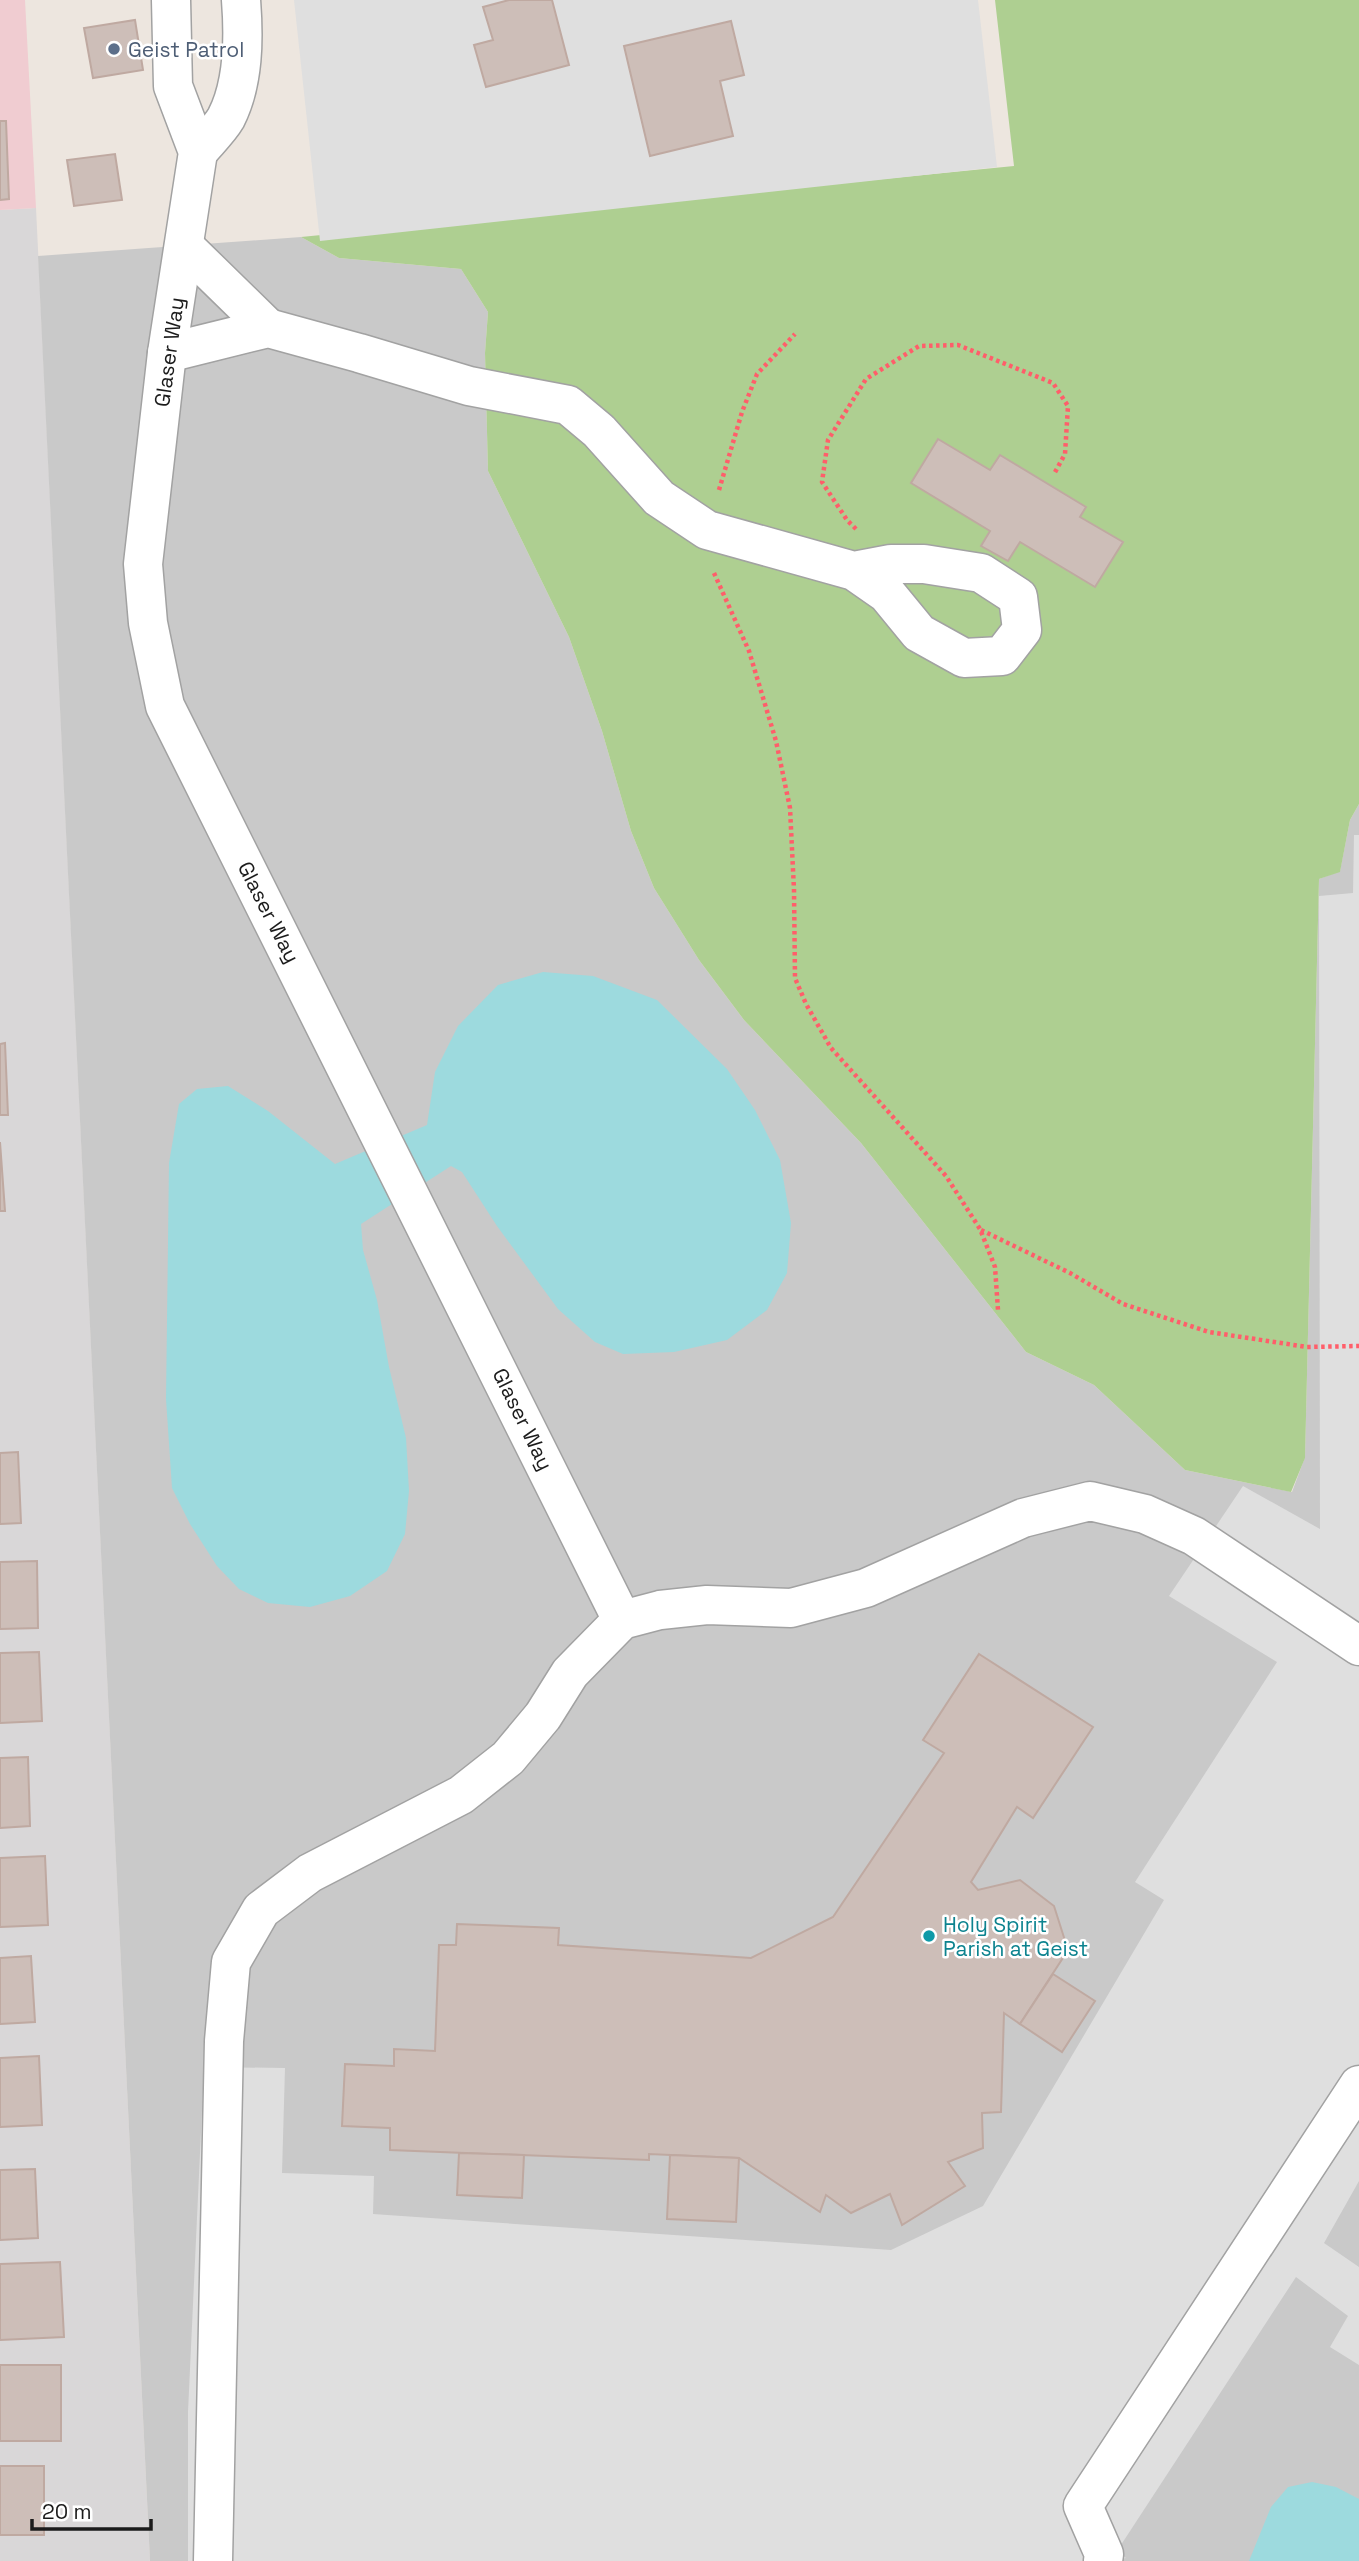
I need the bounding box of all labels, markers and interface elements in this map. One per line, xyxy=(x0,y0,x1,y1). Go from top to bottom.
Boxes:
place label: Geist Patrol xyxy=(128,36,244,63)
marker: Geist Patrol xyxy=(106,41,122,57)
street label: Glaser Way xyxy=(148,295,190,409)
street label: Glaser Way xyxy=(232,857,306,967)
street label: Glaser Way xyxy=(487,1363,559,1475)
place label: Holy Spirit Parish at Geist xyxy=(943,1911,1088,1962)
marker: Holy Spirit Parish at Geist xyxy=(921,1928,937,1944)
scale bar xyxy=(32,2488,150,2532)
text: 20 m xyxy=(42,2498,92,2525)

